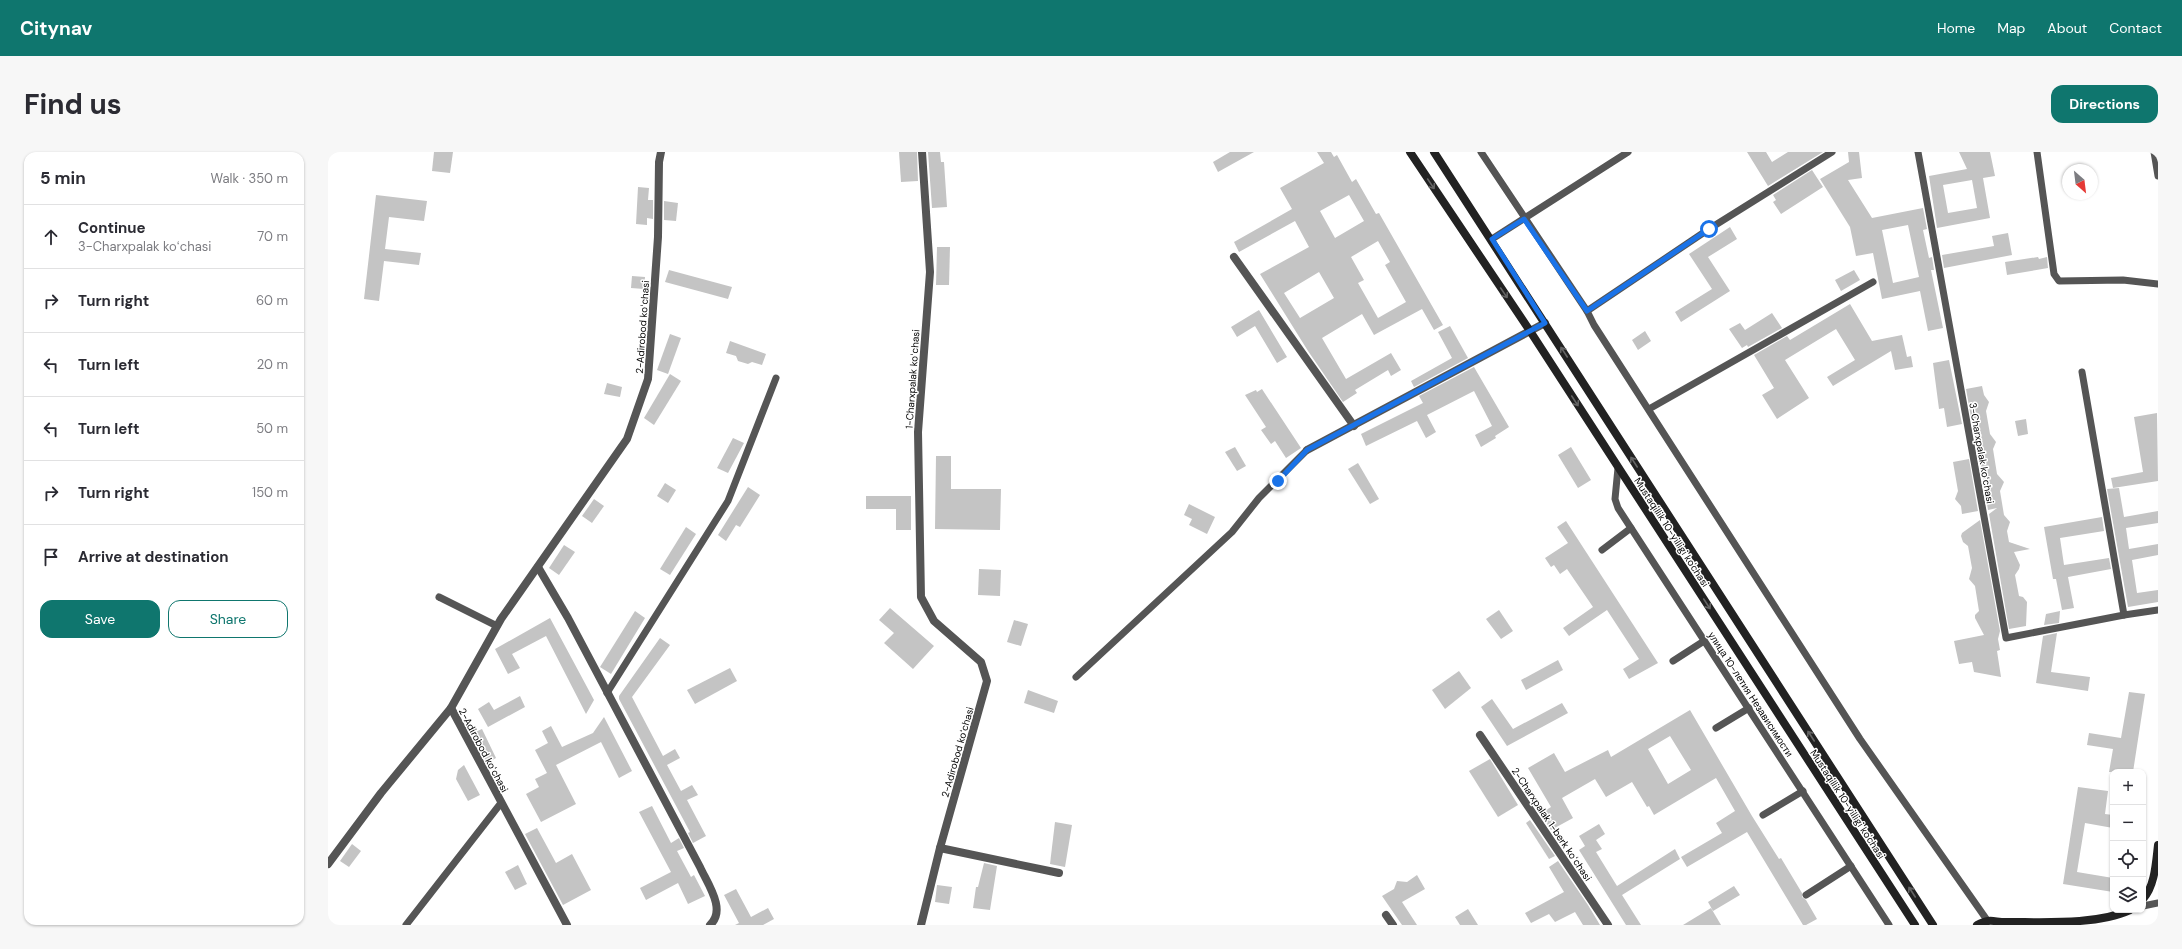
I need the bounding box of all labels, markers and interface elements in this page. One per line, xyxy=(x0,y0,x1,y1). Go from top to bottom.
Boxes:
text: Citynav xyxy=(20,16,92,41)
text: Home xyxy=(1937,19,1975,37)
text: Map xyxy=(1997,19,2025,37)
text: About xyxy=(2047,19,2087,37)
text: Contact xyxy=(2109,19,2162,37)
button: Directions xyxy=(2051,85,2158,123)
text: Find us xyxy=(24,86,122,123)
north arrow xyxy=(2062,164,2098,200)
text: 5 min xyxy=(40,167,86,189)
text: Walk · 350 m xyxy=(210,170,288,187)
one-way arrow xyxy=(1427,179,1436,190)
text: Continue xyxy=(78,218,146,238)
route start xyxy=(1700,220,1718,238)
icon: ahead xyxy=(40,226,62,248)
text: 70 m xyxy=(257,228,288,245)
text: 3-Charxpalak koʻchasi xyxy=(78,238,211,255)
street label: 2-Adirobod koʻchasi xyxy=(633,280,652,374)
one-way arrow xyxy=(1500,287,1508,298)
icon: right xyxy=(40,290,62,312)
text: Turn right xyxy=(78,291,149,311)
text: 60 m xyxy=(256,292,288,309)
street label: 1-Charxpalak koʻchasi xyxy=(903,329,922,429)
one-way arrow xyxy=(1560,347,1568,358)
icon: left xyxy=(40,354,62,376)
text: Turn left xyxy=(78,355,139,375)
text: 20 m xyxy=(257,356,288,373)
one-way arrow xyxy=(1571,395,1579,406)
street label: 3-Charxpalak koʻchasi xyxy=(1966,401,1997,505)
icon: left xyxy=(40,418,62,440)
text: Turn left xyxy=(78,419,139,439)
text: 50 m xyxy=(256,420,288,437)
one-way arrow xyxy=(1630,456,1638,468)
route end xyxy=(1269,472,1287,490)
street label: Mustaqillik 10-yilligi ko'chasi xyxy=(1631,475,1712,590)
icon: right xyxy=(40,482,62,504)
text: Turn right xyxy=(78,483,149,503)
text: 150 m xyxy=(252,484,288,501)
icon: arrive xyxy=(40,546,62,568)
text: Arrive at destination xyxy=(78,547,229,567)
one-way arrow xyxy=(1703,598,1711,610)
button: Save xyxy=(40,600,160,638)
button: Share xyxy=(168,600,288,638)
street label: улица 10-летия Независимости xyxy=(1705,629,1796,759)
street label: 2-Adirobod koʻchasi xyxy=(938,705,977,799)
street label: 2-Adirobod koʻchasi xyxy=(456,706,511,795)
one-way arrow xyxy=(1807,731,1815,742)
street label: Mustaqillik 10-yilligi ko'chasi xyxy=(1807,747,1888,862)
street label: 2-Charxpalak 1-berk koʻchasi xyxy=(1509,765,1595,884)
map controls xyxy=(2110,769,2146,913)
button: + xyxy=(2110,769,2146,805)
button: − xyxy=(2110,805,2146,841)
button: locate xyxy=(2110,841,2146,877)
button: layers xyxy=(2110,877,2146,913)
one-way arrow xyxy=(1907,886,1915,898)

